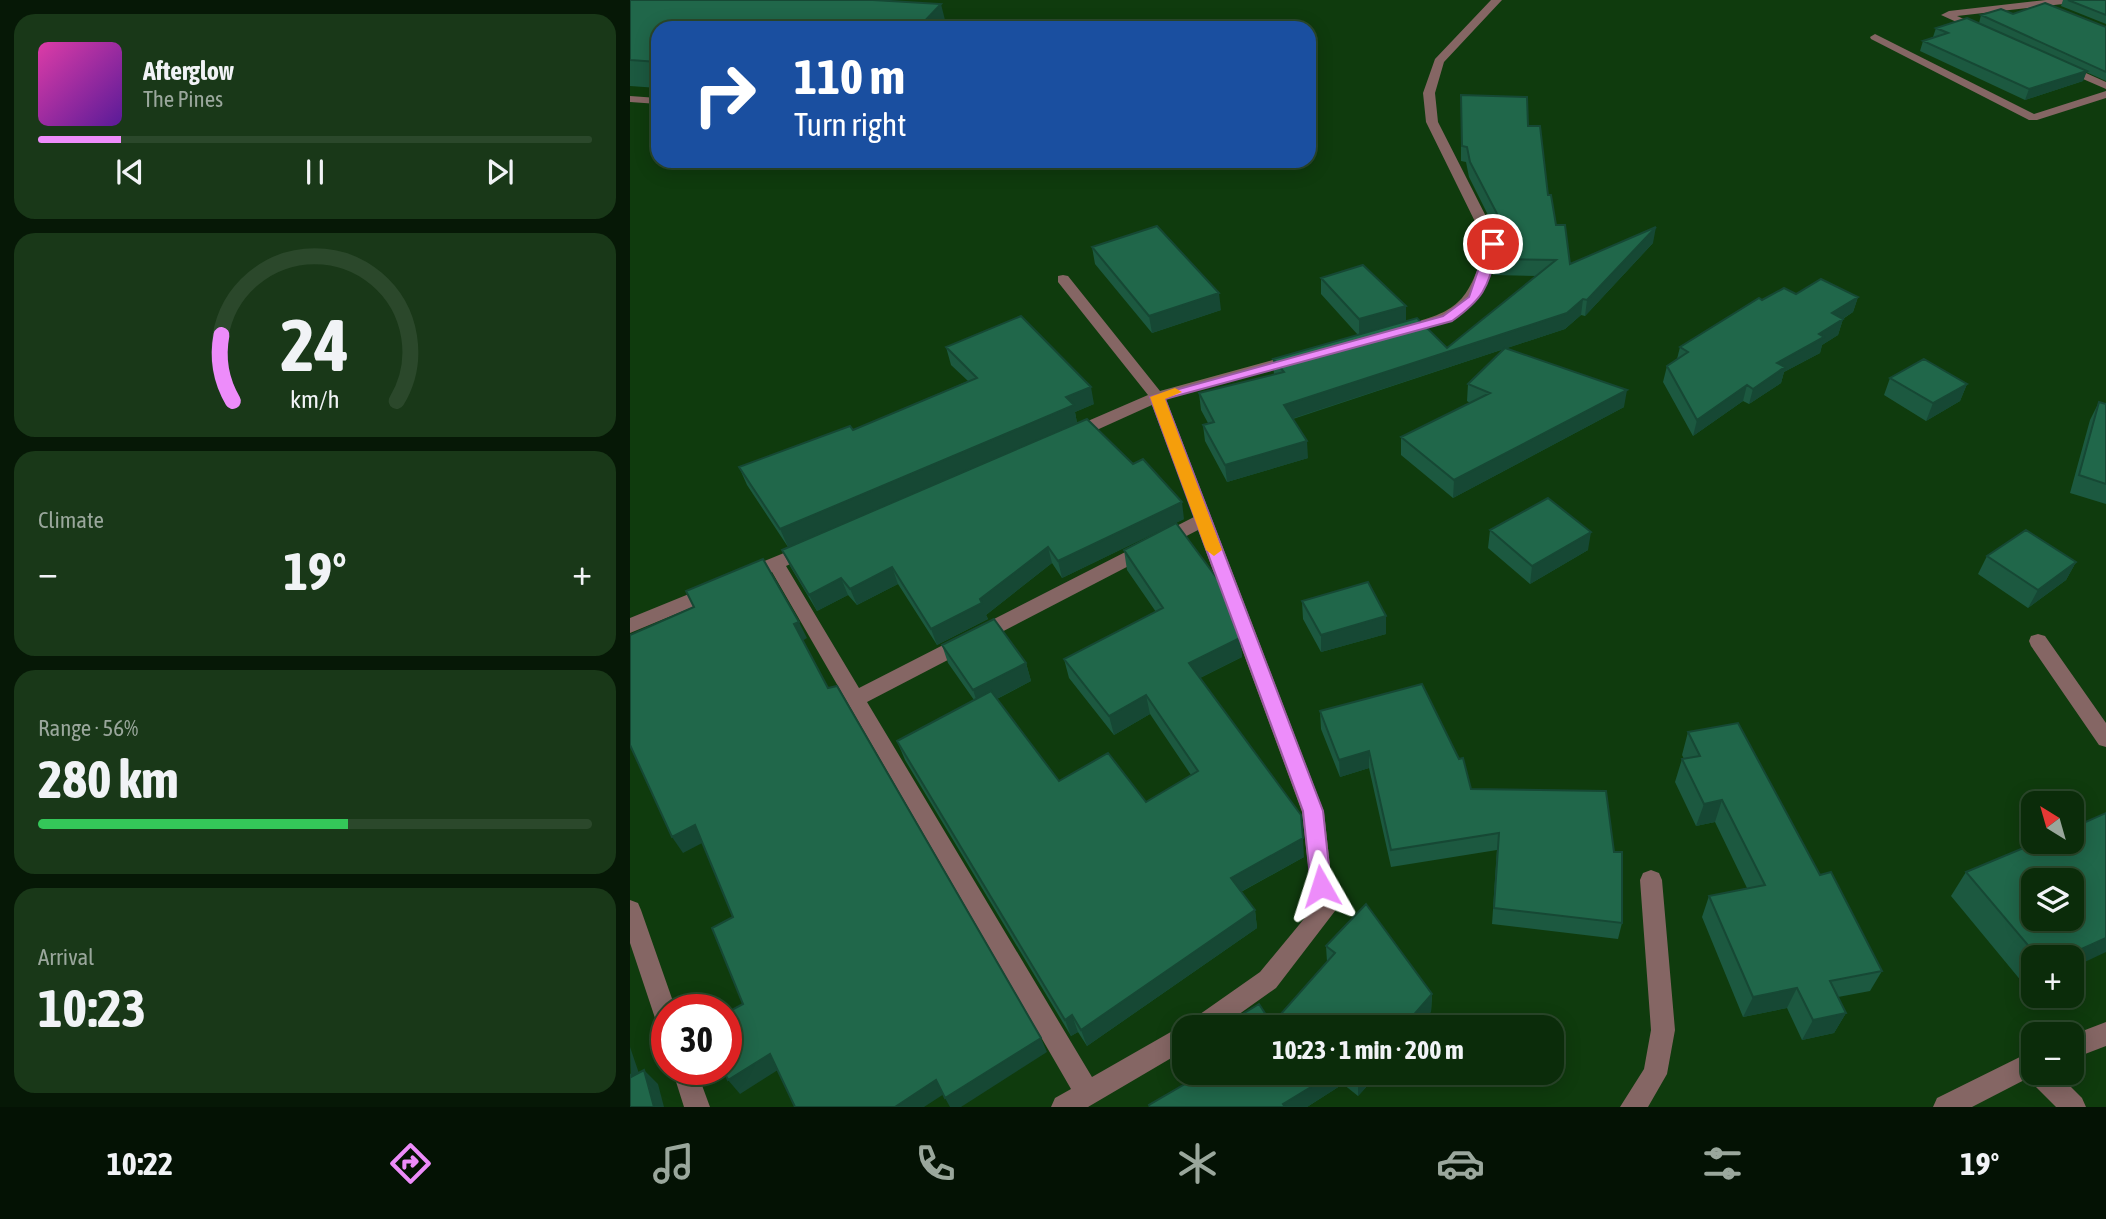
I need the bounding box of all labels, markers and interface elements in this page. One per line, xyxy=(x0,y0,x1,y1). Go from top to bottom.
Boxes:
text: 110 m xyxy=(794,48,905,104)
icon: right xyxy=(679,49,770,140)
text: Afterglow xyxy=(143,56,234,86)
text: The Pines xyxy=(143,86,223,112)
text: Turn right xyxy=(794,106,907,143)
icon: previous xyxy=(111,153,149,191)
icon: pause xyxy=(296,153,334,191)
icon: next xyxy=(481,153,519,191)
pin xyxy=(1463,214,1523,274)
icon: arrive xyxy=(1474,225,1512,263)
text: 24 xyxy=(281,303,349,386)
text: km/h xyxy=(290,385,340,413)
text: Climate xyxy=(38,507,104,533)
text: 19° xyxy=(283,541,347,601)
text: − xyxy=(38,550,58,593)
text: + xyxy=(572,550,592,593)
text: Range · 56% xyxy=(38,715,138,741)
text: 280 km xyxy=(38,749,179,809)
north arrow xyxy=(2021,791,2084,854)
map controls xyxy=(2021,791,2084,1085)
position arrow xyxy=(1284,849,1358,923)
button: layers xyxy=(2021,868,2084,931)
text: Arrival xyxy=(38,944,94,970)
button: + xyxy=(2021,945,2084,1008)
text: 10:23 xyxy=(38,978,146,1038)
speed limit sign: 30 xyxy=(651,994,742,1085)
button: − xyxy=(2021,1022,2084,1085)
text: 10:23 · 1 min · 200 m xyxy=(1272,1035,1464,1065)
icon: directions xyxy=(386,1139,435,1188)
icon: music xyxy=(649,1139,698,1188)
icon: phone xyxy=(911,1139,960,1188)
icon: climate xyxy=(1173,1139,1222,1188)
icon: car xyxy=(1436,1139,1485,1188)
icon: filters xyxy=(1698,1139,1747,1188)
text: 10:22 xyxy=(107,1145,173,1182)
text: 19° xyxy=(1960,1145,1999,1182)

